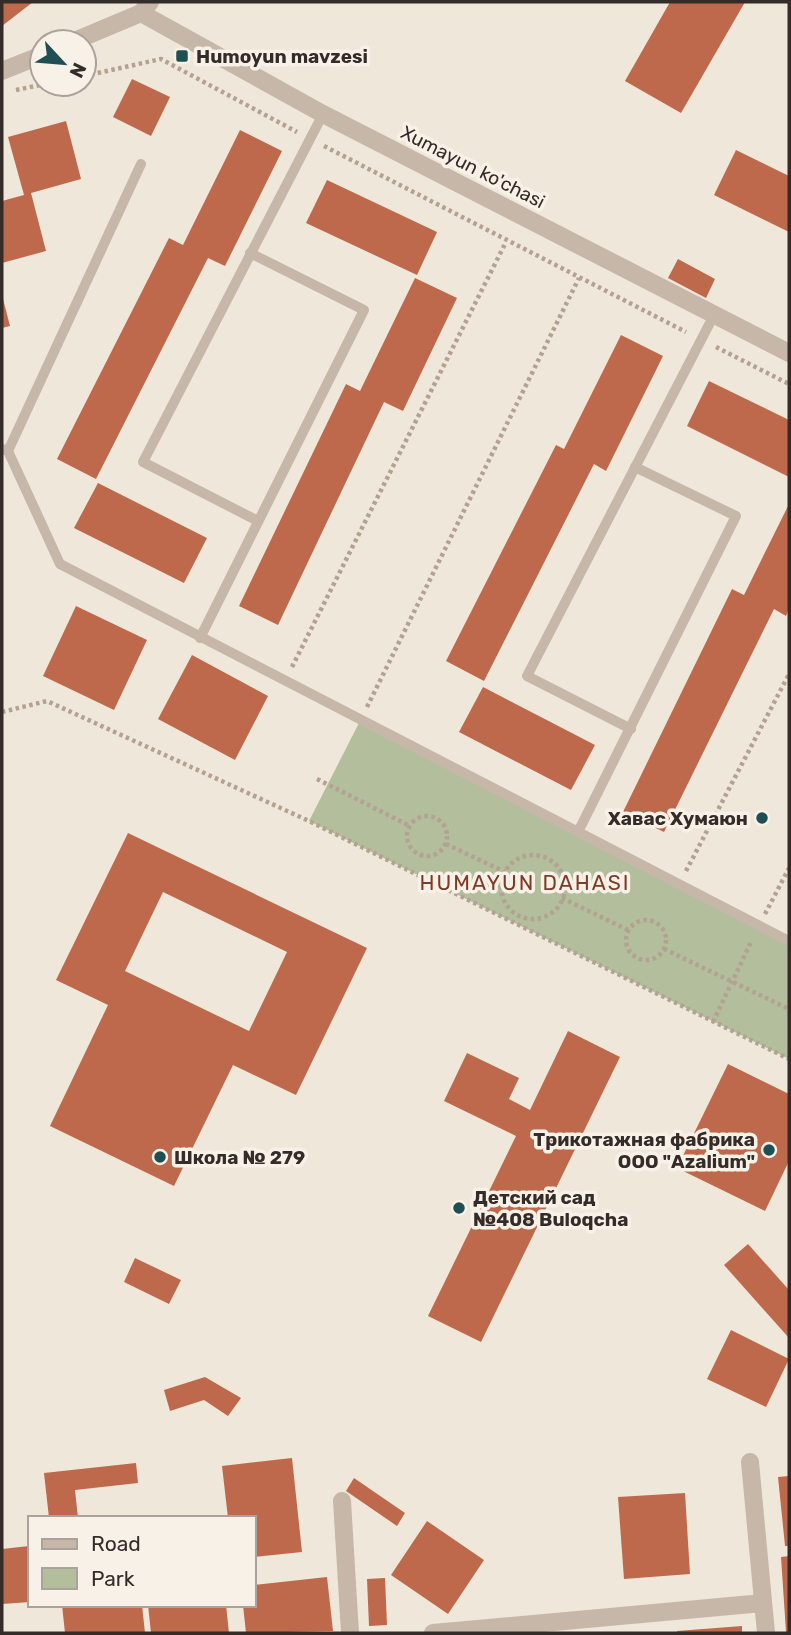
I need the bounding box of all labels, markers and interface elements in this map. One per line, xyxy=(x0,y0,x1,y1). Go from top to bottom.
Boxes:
north arrow xyxy=(28,28,98,98)
place label: Humoyun mavzesi xyxy=(196,45,368,68)
marker: Humoyun mavzesi xyxy=(174,48,190,64)
text: N xyxy=(64,59,91,81)
street label: Xumayun ko'chasi xyxy=(397,121,549,213)
place label: Хавас Хумаюн xyxy=(608,807,748,830)
marker: Хавас Хумаюн xyxy=(754,810,770,826)
district label: HUMAYUN DAHASI xyxy=(420,870,630,895)
place label: Трикотажная фабрика ООО "Azalium" xyxy=(533,1128,755,1173)
marker: Трикотажная фабрика ООО "Azalium" xyxy=(761,1142,777,1158)
place label: Школа № 279 xyxy=(174,1146,305,1169)
marker: Школа № 279 xyxy=(152,1149,168,1165)
place label: Детский сад №408 Buloqcha xyxy=(473,1186,628,1231)
marker: Детский сад №408 Buloqcha xyxy=(451,1200,467,1216)
legend xyxy=(28,1516,256,1607)
text: Road xyxy=(91,1531,141,1556)
text: Park xyxy=(91,1566,135,1591)

